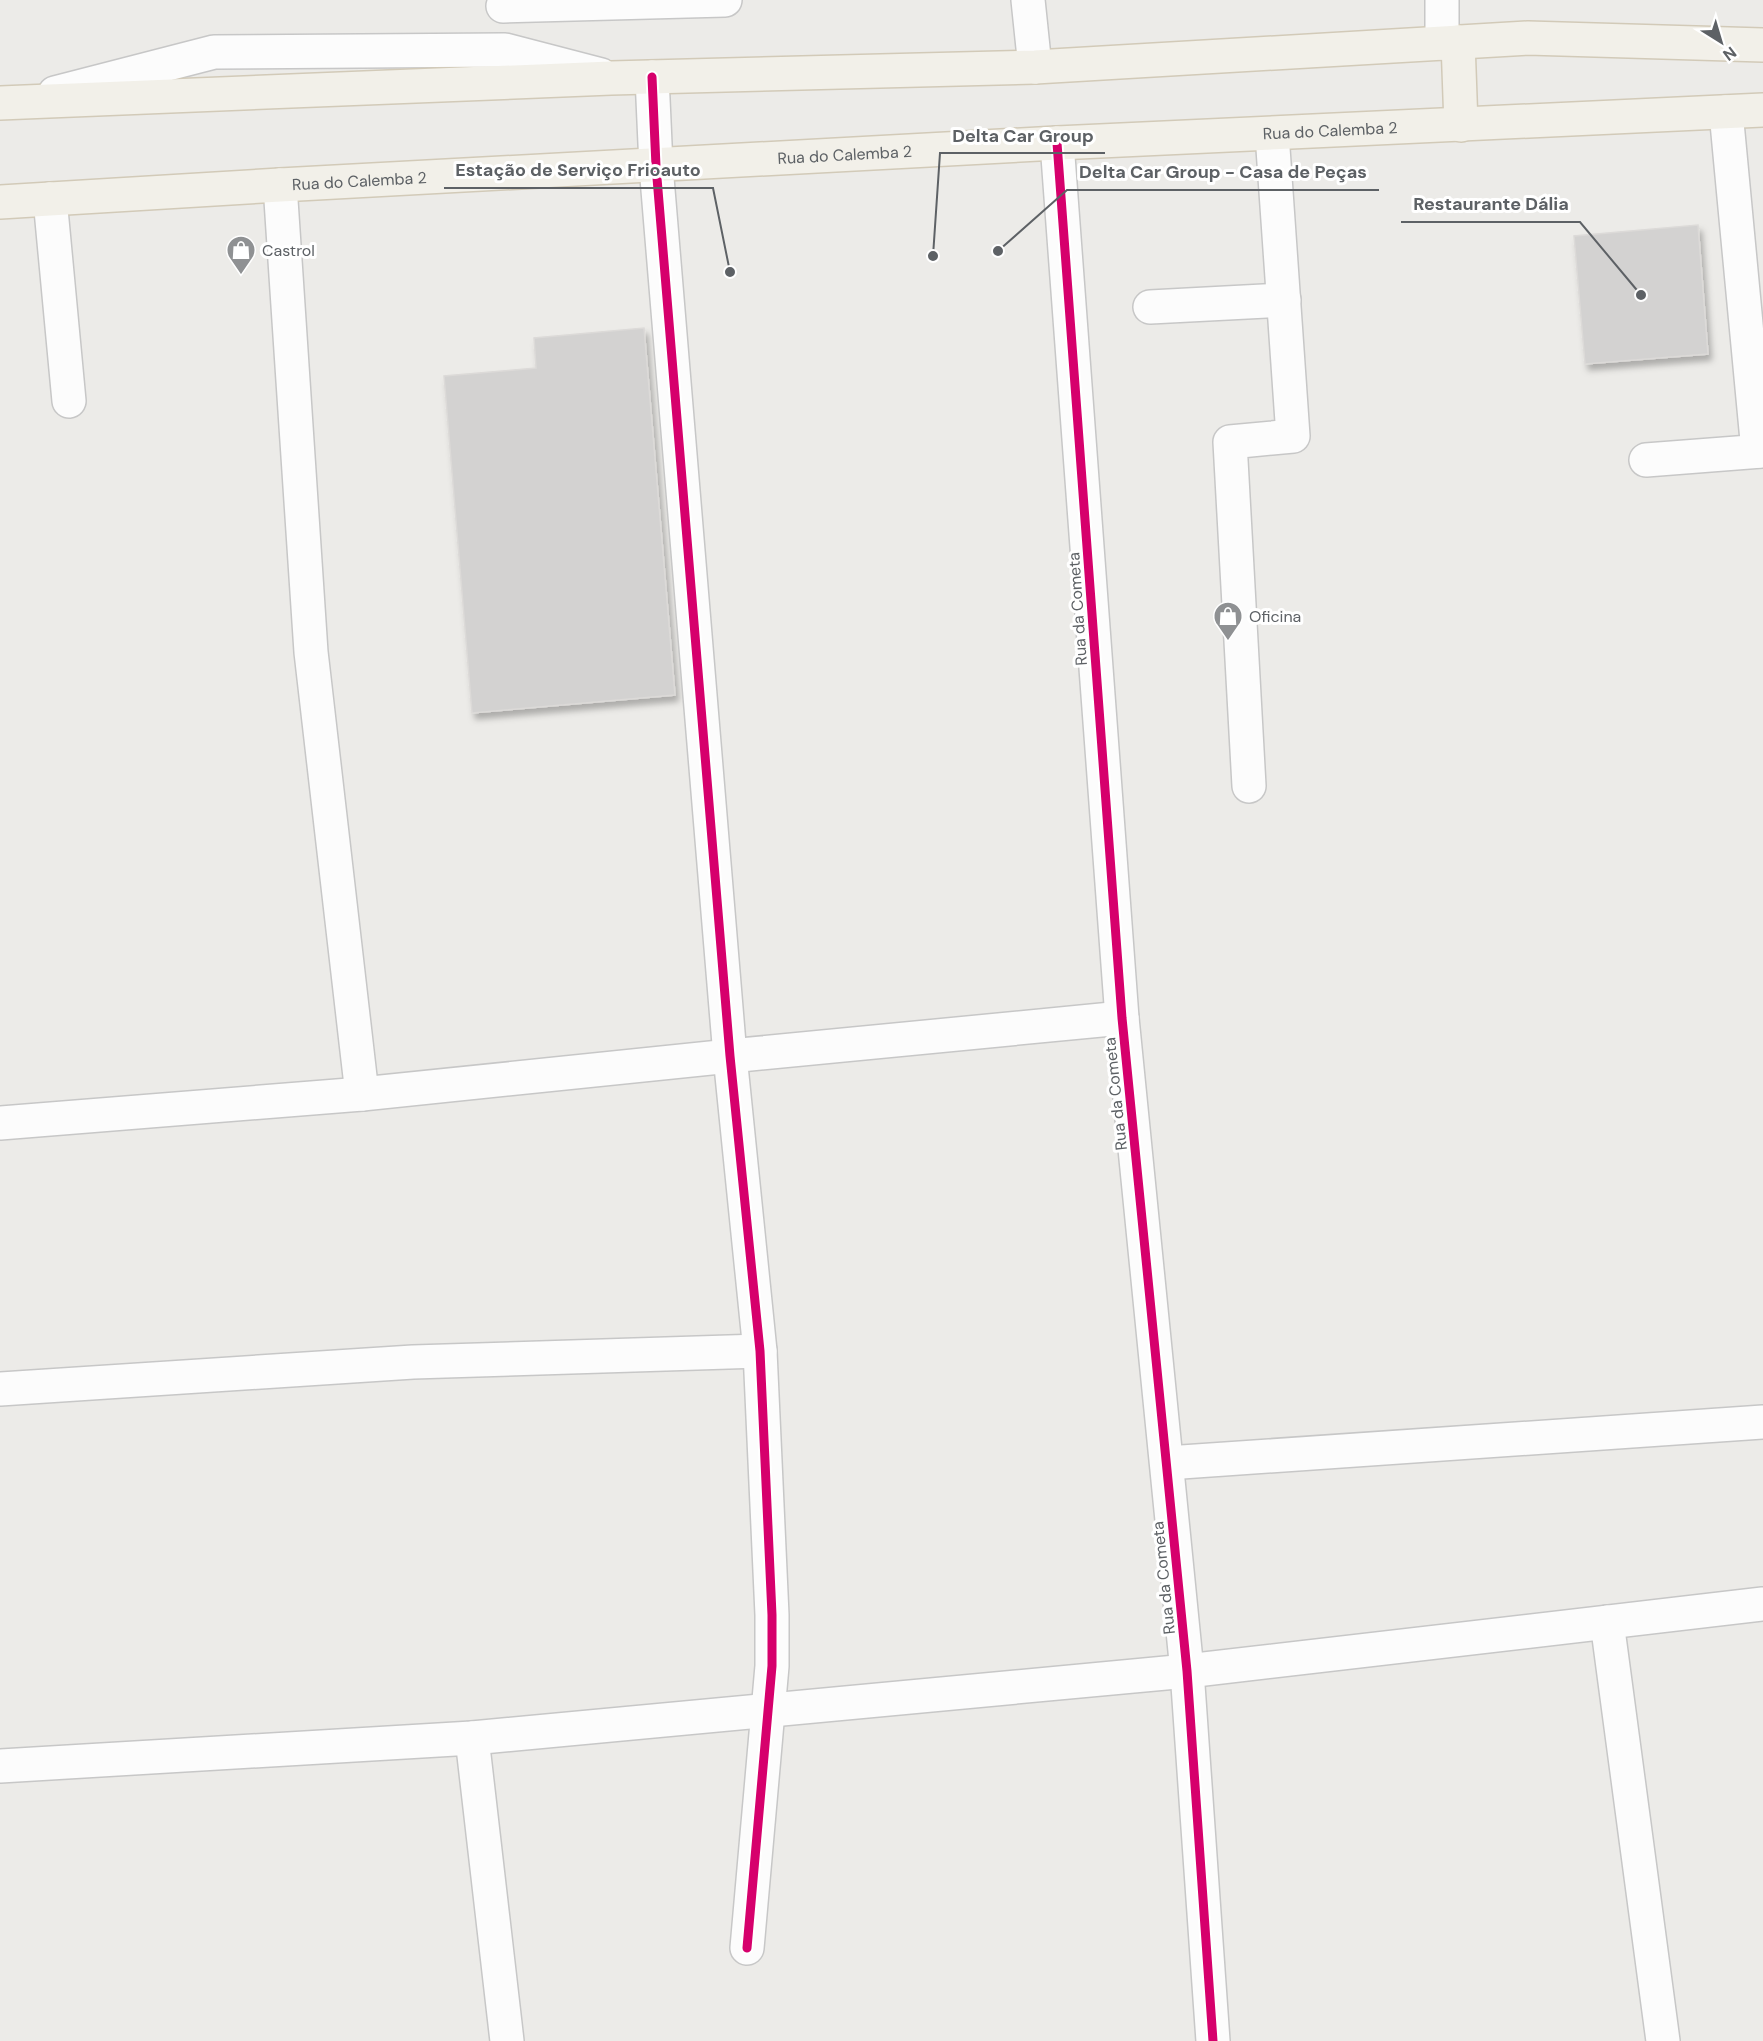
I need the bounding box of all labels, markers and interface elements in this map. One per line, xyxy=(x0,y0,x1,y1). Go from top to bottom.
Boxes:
north arrow xyxy=(1691,12,1751,72)
text: N xyxy=(1719,42,1741,65)
callout: Delta Car Group xyxy=(940,117,1105,153)
street label: Rua do Calemba 2 xyxy=(1262,117,1398,144)
text: Delta Car Group xyxy=(952,124,1094,148)
street label: Rua do Calemba 2 xyxy=(777,141,913,169)
callout: Estação de Serviço Frioauto xyxy=(444,152,713,188)
callout: Delta Car Group - Casa de Peças xyxy=(1067,154,1379,190)
text: Estação de Serviço Frioauto xyxy=(455,158,701,182)
text: Delta Car Group - Casa de Peças xyxy=(1079,160,1367,184)
street label: Rua do Calemba 2 xyxy=(291,167,427,195)
callout: Restaurante Dália xyxy=(1401,186,1580,222)
text: Restaurante Dália xyxy=(1413,192,1569,216)
shop icon: Castrol xyxy=(225,234,257,276)
place label: Castrol xyxy=(262,240,315,261)
street label: Rua da Cometa xyxy=(1063,552,1092,666)
shop icon: Oficina xyxy=(1212,600,1244,642)
place label: Oficina xyxy=(1249,606,1301,627)
street label: Rua da Cometa xyxy=(1099,1036,1132,1152)
street label: Rua da Cometa xyxy=(1147,1520,1180,1636)

